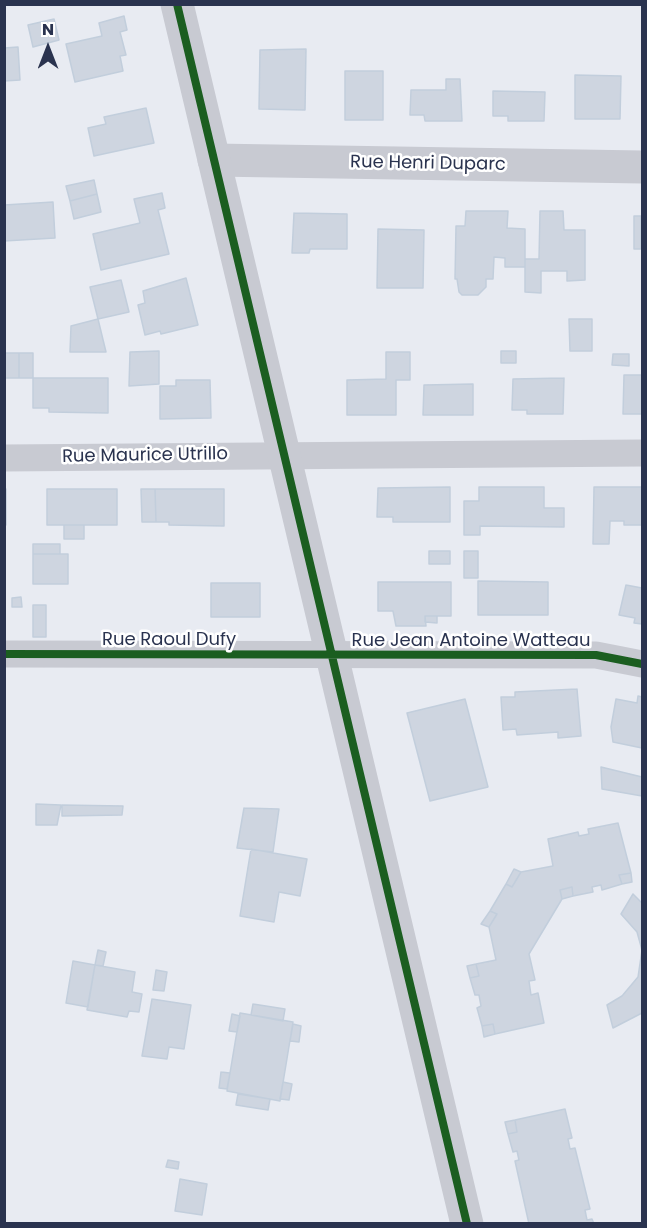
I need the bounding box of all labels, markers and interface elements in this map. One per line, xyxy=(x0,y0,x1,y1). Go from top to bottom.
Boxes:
north arrow xyxy=(18,18,78,78)
text: N xyxy=(42,18,54,41)
street label: Rue Henri Duparc xyxy=(350,152,506,176)
street label: Rue Maurice Utrillo xyxy=(62,444,228,468)
street label: Rue Raoul Dufy xyxy=(102,629,236,651)
street label: Rue Jean Antoine Watteau xyxy=(352,630,590,652)

